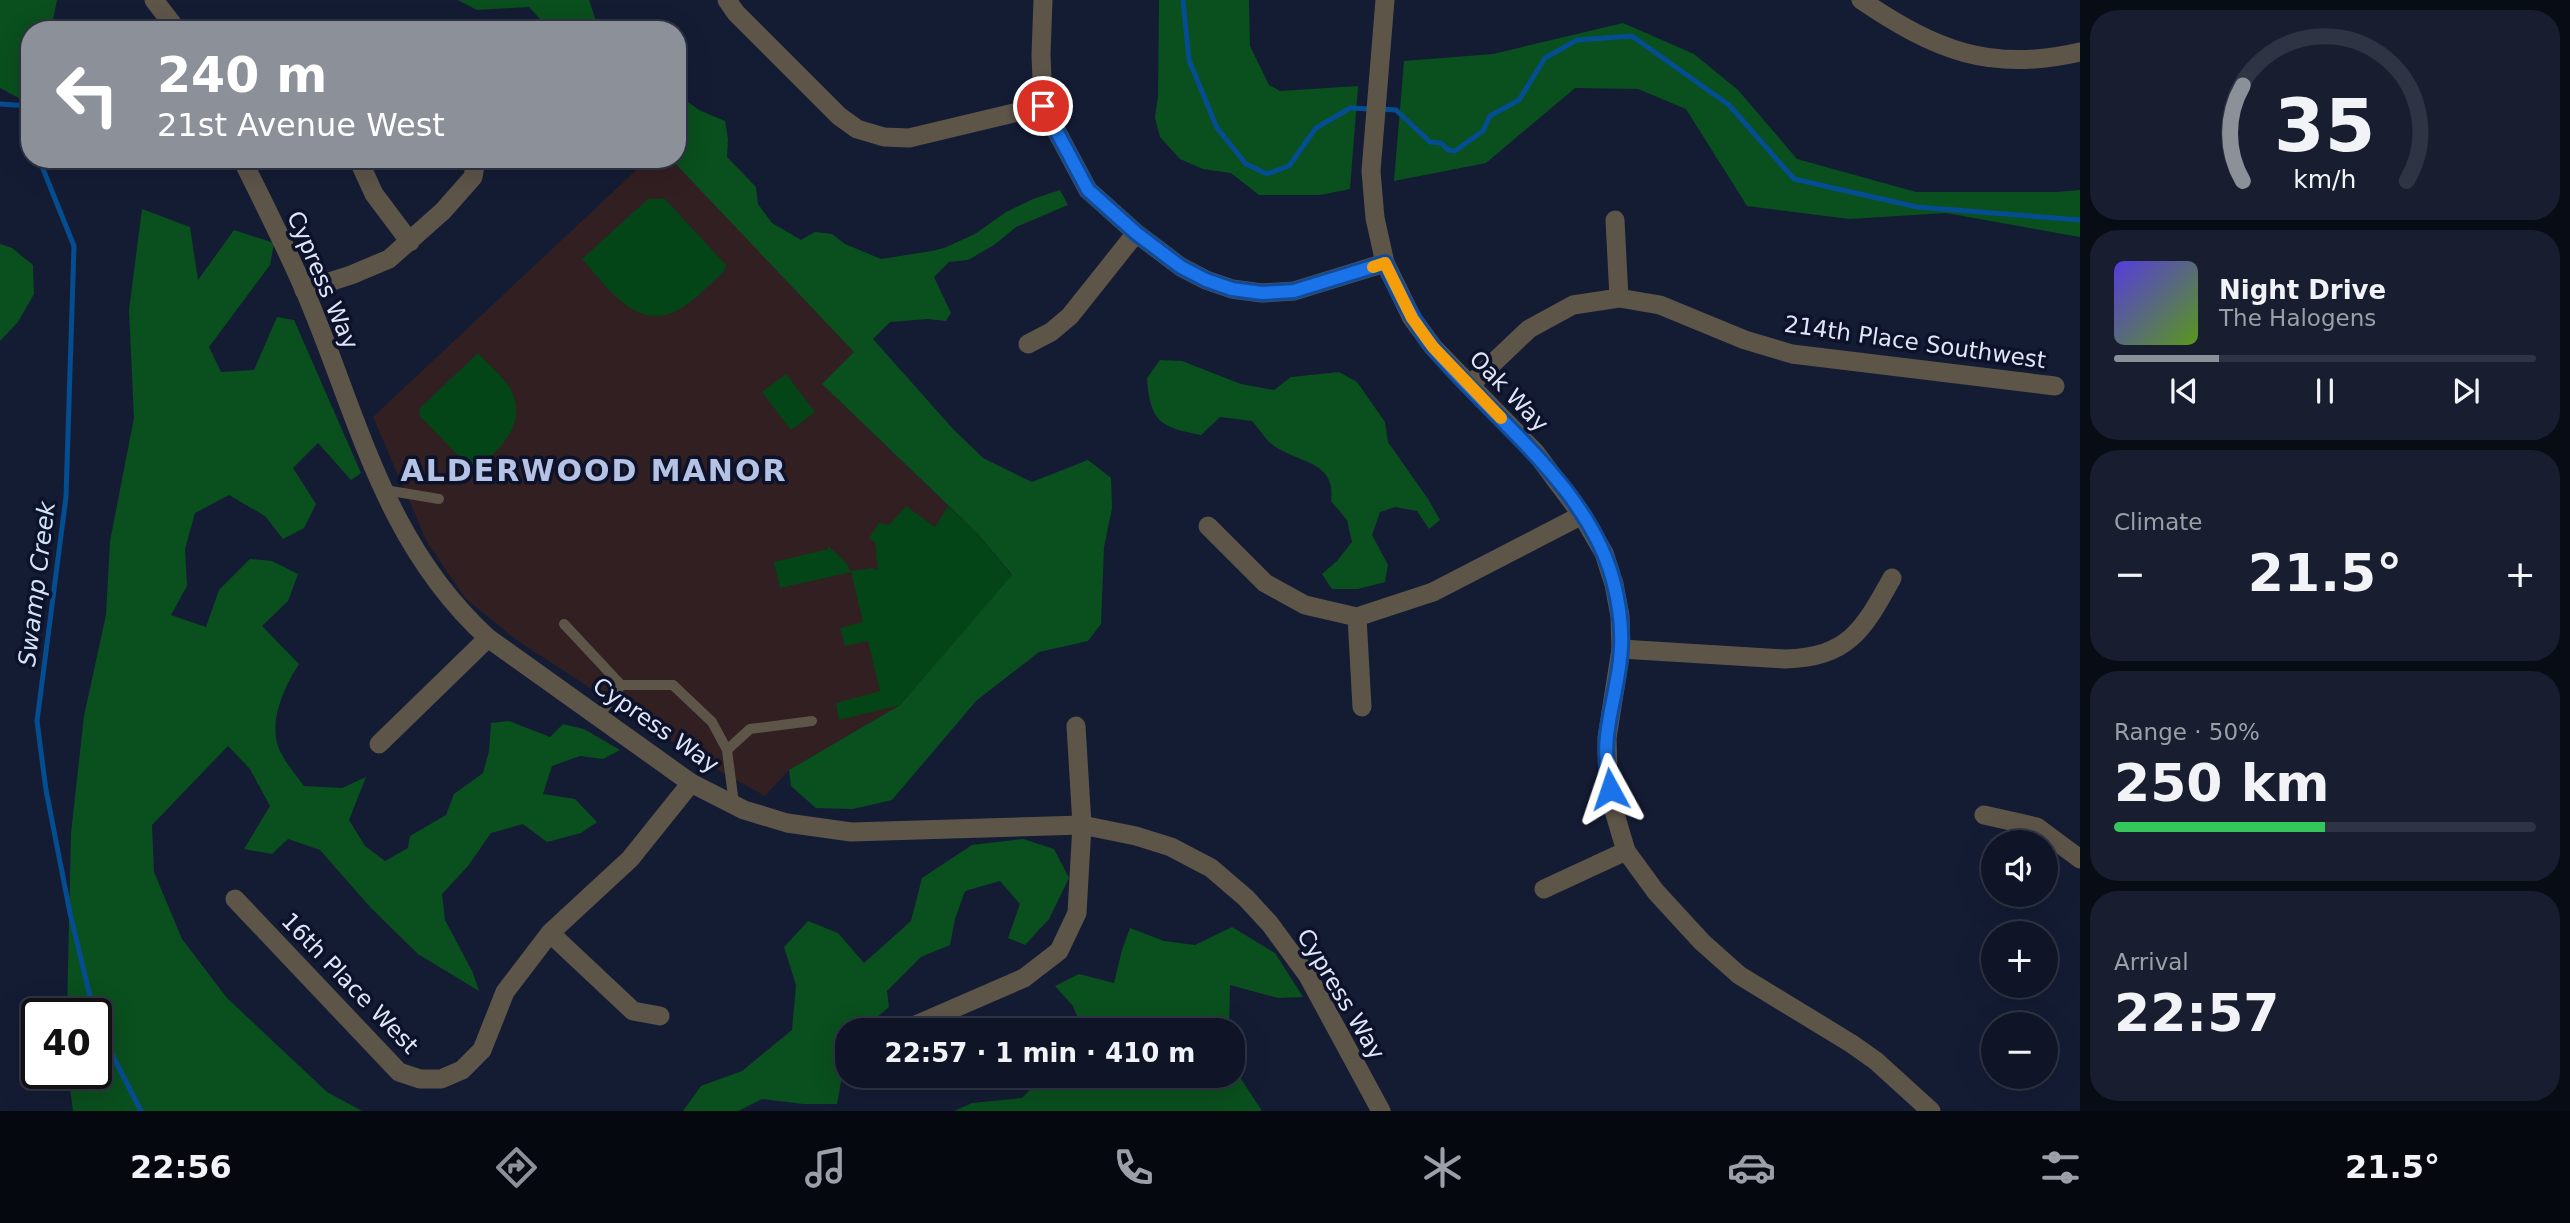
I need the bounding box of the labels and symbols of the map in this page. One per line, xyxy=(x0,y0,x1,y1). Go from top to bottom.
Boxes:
pin xyxy=(1013,76,1073,136)
street label: Cypress Way xyxy=(282,207,364,353)
street label: 214th Place Southwest xyxy=(1782,311,2048,373)
street label: Oak Way xyxy=(1464,345,1554,437)
district label: ALDERWOOD MANOR xyxy=(400,453,788,488)
water label: Swamp Creek xyxy=(13,499,61,668)
street label: Cypress Way xyxy=(588,672,724,778)
position arrow xyxy=(1573,752,1647,826)
street label: 16th Place West xyxy=(276,907,424,1059)
street label: Cypress Way xyxy=(1292,924,1390,1064)
speed limit sign: 40 xyxy=(21,998,112,1089)

